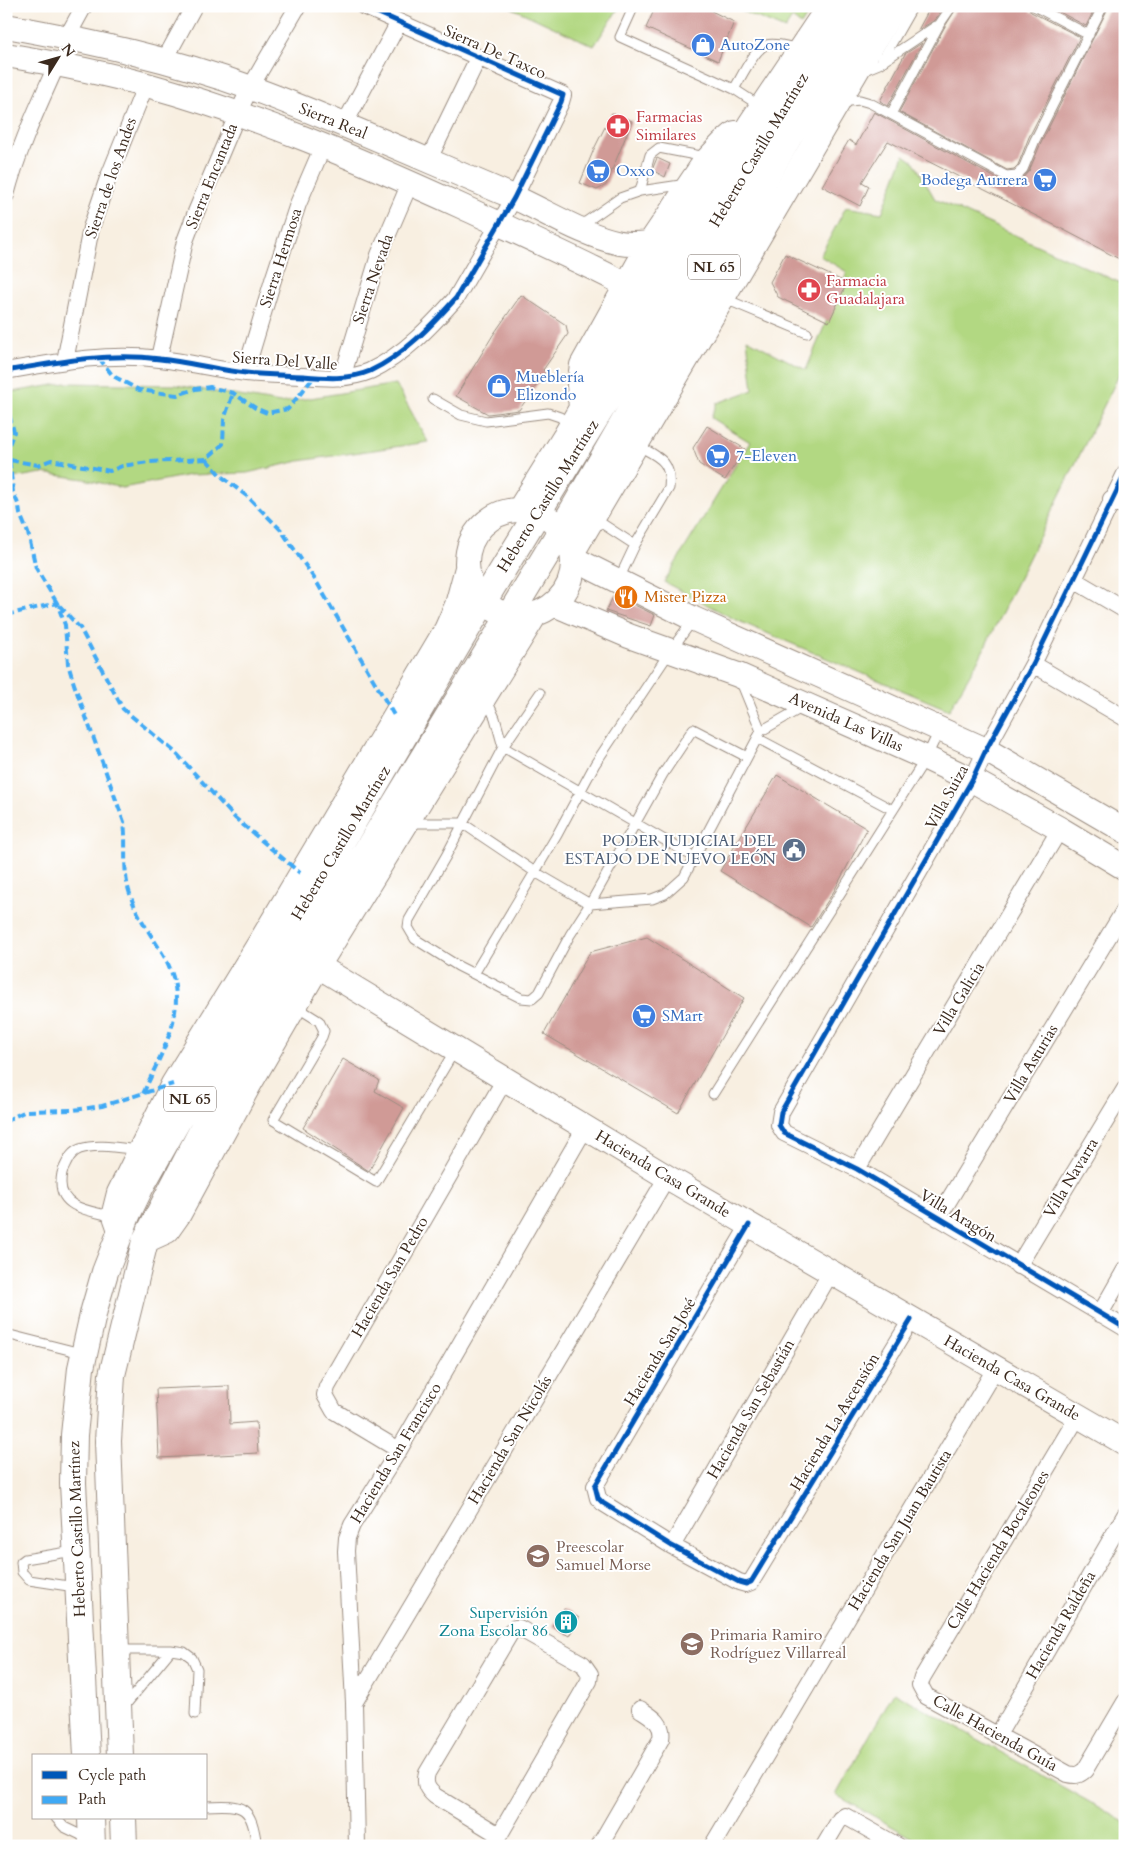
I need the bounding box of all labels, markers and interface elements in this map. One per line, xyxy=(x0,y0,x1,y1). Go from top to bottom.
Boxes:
street label: Sierra De Taxco xyxy=(440,20,550,85)
north arrow xyxy=(32,32,82,82)
shop icon: AutoZone xyxy=(690,32,716,58)
place label: AutoZone xyxy=(720,34,790,56)
text: N xyxy=(57,40,79,61)
street label: Heberto Castillo Martínez xyxy=(704,69,814,231)
street label: Sierra Real xyxy=(296,97,370,145)
place label: Farmacias Similares xyxy=(636,106,702,146)
pharmacy icon: Farmacias Similares xyxy=(605,113,631,139)
street label: Sierra de los Andes xyxy=(80,115,142,241)
street label: Sierra Encantada xyxy=(181,120,243,232)
supermarket icon: Oxxo xyxy=(585,158,611,184)
place label: Oxxo xyxy=(616,160,655,182)
supermarket icon: Bodega Aurrera xyxy=(1032,167,1058,193)
place label: Bodega Aurrera xyxy=(921,169,1028,191)
street label: Sierra Hermosa xyxy=(255,205,307,311)
street label: Sierra Nevada xyxy=(347,231,399,327)
road number: NL 65 xyxy=(688,254,740,280)
place label: Farmacia Guadalajara xyxy=(826,270,905,310)
pharmacy icon: Farmacia Guadalajara xyxy=(796,277,822,303)
street label: Sierra Del Valle xyxy=(232,346,338,376)
place label: Mueblería Elizondo xyxy=(516,366,584,406)
shop icon: Mueblería Elizondo xyxy=(486,373,512,399)
street label: Heberto Castillo Martínez xyxy=(492,415,604,577)
supermarket icon: 7-Eleven xyxy=(705,443,731,469)
place label: 7-Eleven xyxy=(736,445,797,467)
restaurant icon: Mister Pizza xyxy=(613,584,639,610)
place label: Mister Pizza xyxy=(644,586,727,608)
street label: Avenida Las Villas xyxy=(785,687,907,757)
street label: Villa Suiza xyxy=(920,761,974,833)
street label: Heberto Castillo Martínez xyxy=(286,762,396,924)
place label: PODER JUDICIAL DEL ESTADO DE NUEVO LEÓN xyxy=(565,830,776,870)
public building icon: PODER JUDICIAL DEL ESTADO DE NUEVO LEÓN xyxy=(781,837,807,863)
street label: Villa Galicia xyxy=(928,958,990,1040)
supermarket icon: SMart xyxy=(631,1003,657,1029)
place label: SMart xyxy=(662,1005,703,1027)
street label: Villa Asturias xyxy=(999,1020,1063,1108)
road number: NL 65 xyxy=(164,1086,216,1112)
street label: Hacienda Casa Grande xyxy=(591,1125,735,1223)
street label: Villa Navarra xyxy=(1038,1134,1104,1222)
street label: Villa Aragón xyxy=(915,1184,1001,1248)
street label: Hacienda San Pedro xyxy=(346,1212,434,1341)
street label: Hacienda San José xyxy=(619,1294,701,1410)
street label: Hacienda Casa Grande xyxy=(940,1330,1084,1426)
street label: Hacienda San Sebastián xyxy=(702,1335,800,1483)
street label: Hacienda La Ascensión xyxy=(785,1349,885,1495)
street label: Hacienda San Nicolás xyxy=(463,1371,557,1509)
street label: Hacienda San Francisco xyxy=(345,1378,447,1527)
street label: Heberto Castillo Martínez xyxy=(63,1440,91,1618)
street label: Hacienda San Juan Bautista xyxy=(843,1445,957,1615)
street label: Calle Hacienda Bocaleones xyxy=(942,1466,1054,1634)
place label: Preescolar Samuel Morse xyxy=(556,1536,651,1576)
school or university icon: Preescolar Samuel Morse xyxy=(525,1543,551,1569)
street label: Hacienda Raldeña xyxy=(1021,1567,1101,1683)
place label: Supervisión Zona Escolar 86 xyxy=(439,1602,548,1642)
building icon: Supervisión Zona Escolar 86 xyxy=(553,1609,579,1635)
place label: Primaria Ramiro Rodríguez Villarreal xyxy=(710,1624,846,1664)
school or university icon: Primaria Ramiro Rodríguez Villarreal xyxy=(679,1631,705,1657)
street label: Calle Hacienda Guía xyxy=(928,1689,1062,1777)
legend xyxy=(32,1754,208,1820)
text: Cycle path xyxy=(78,1765,147,1785)
text: Path xyxy=(78,1789,107,1809)

